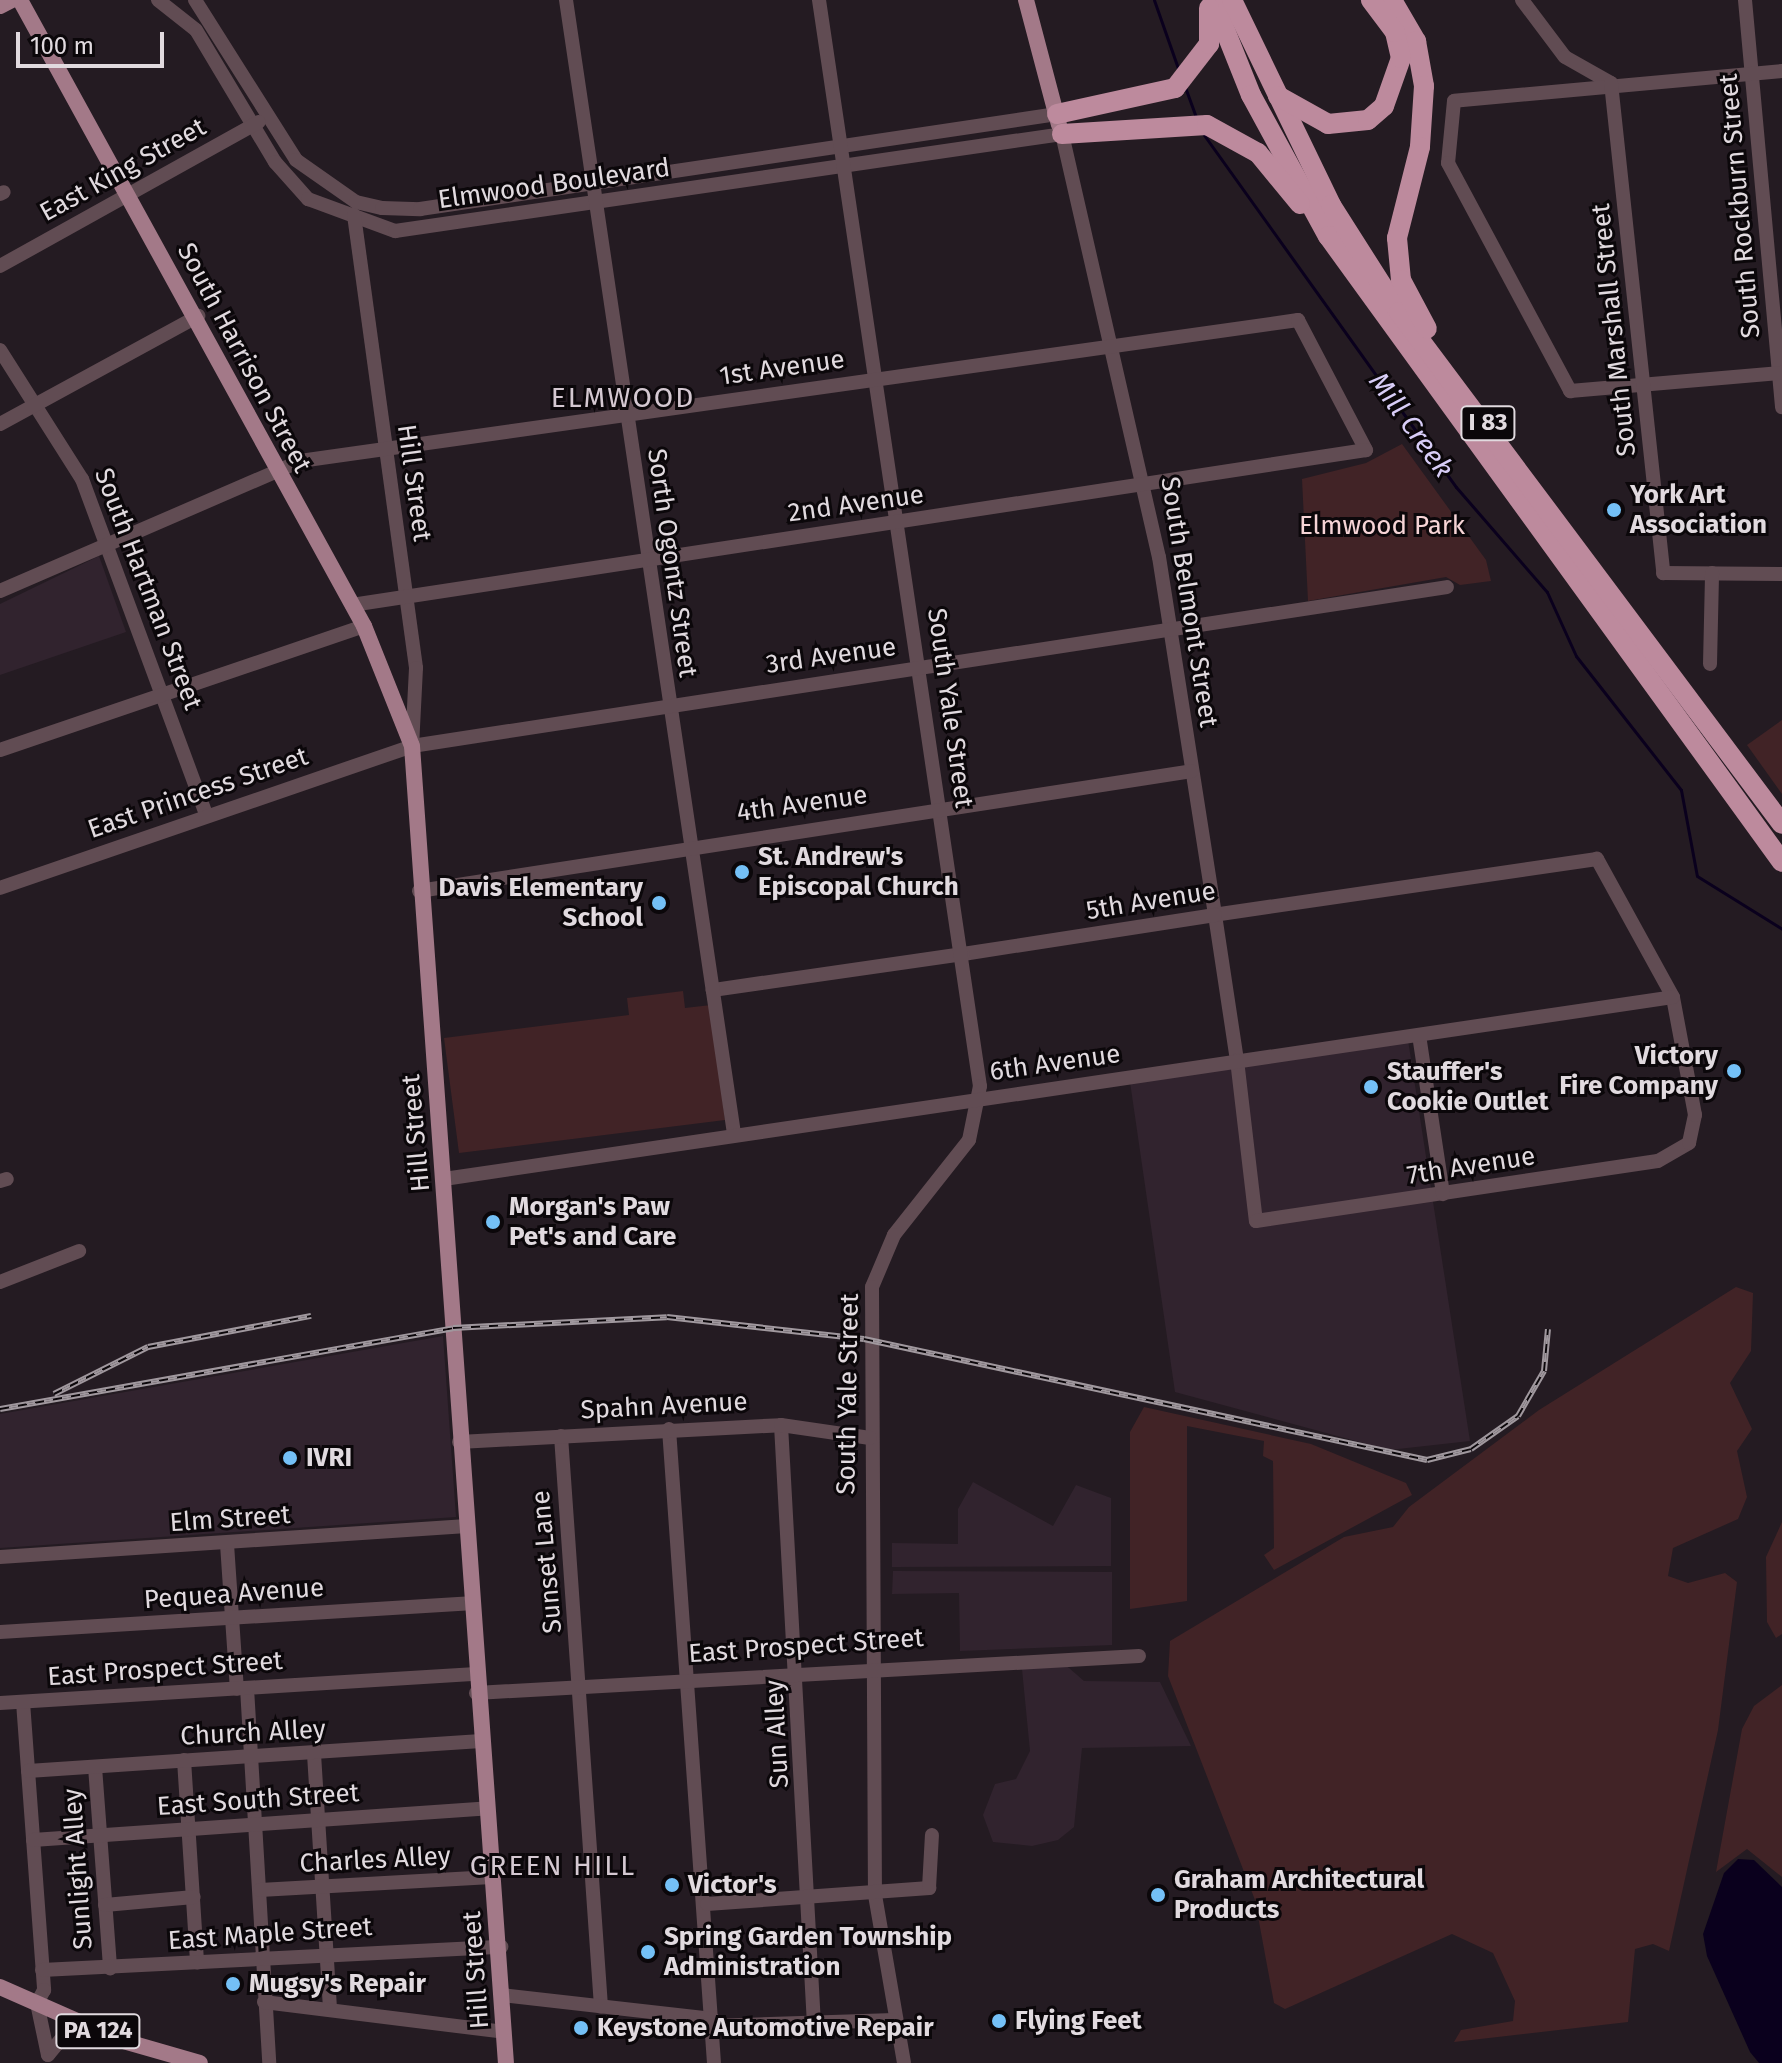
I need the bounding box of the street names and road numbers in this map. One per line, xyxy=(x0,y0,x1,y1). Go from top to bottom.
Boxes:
street label: South Rockburn Street xyxy=(1713,72,1767,340)
street label: East King Street xyxy=(35,112,211,228)
street label: Elmwood Boulevard xyxy=(436,152,672,216)
street label: South Marshall Street xyxy=(1585,202,1643,458)
street label: South Harrison Street xyxy=(170,238,318,478)
street label: 1st Avenue xyxy=(717,344,847,392)
road number: I 83 xyxy=(1460,403,1516,443)
street label: Hill Street xyxy=(390,423,438,543)
street label: Sorth Ogontz Street xyxy=(641,447,703,679)
street label: South Hartman Street xyxy=(88,464,208,714)
street label: South Belmont Street xyxy=(1154,475,1224,729)
street label: 2nd Avenue xyxy=(786,479,926,529)
street label: South Yale Street xyxy=(921,606,979,810)
street label: 3rd Avenue xyxy=(764,631,898,681)
street label: East Princess Street xyxy=(84,741,312,845)
street label: 4th Avenue xyxy=(735,779,869,829)
street label: 5th Avenue xyxy=(1084,875,1218,927)
street label: 6th Avenue xyxy=(988,1038,1122,1088)
street label: Hill Street xyxy=(395,1073,437,1193)
street label: 7th Avenue xyxy=(1405,1140,1537,1192)
street label: South Yale Street xyxy=(831,1293,865,1495)
street label: Spahn Avenue xyxy=(580,1386,748,1426)
street label: Sunset Lane xyxy=(525,1489,569,1635)
street label: Elm Street xyxy=(169,1499,291,1539)
street label: Pequea Avenue xyxy=(143,1572,325,1616)
street label: East Prospect Street xyxy=(687,1622,925,1670)
street label: East Prospect Street xyxy=(46,1645,284,1693)
street label: Sun Alley xyxy=(759,1679,795,1789)
street label: Church Alley xyxy=(180,1714,326,1752)
street label: East South Street xyxy=(156,1777,360,1823)
street label: Sunlight Alley xyxy=(57,1787,99,1951)
street label: Charles Alley xyxy=(299,1840,451,1880)
street label: Hill Street xyxy=(456,1910,496,2030)
street label: East Maple Street xyxy=(167,1911,373,1957)
road number: PA 124 xyxy=(54,2011,142,2051)

